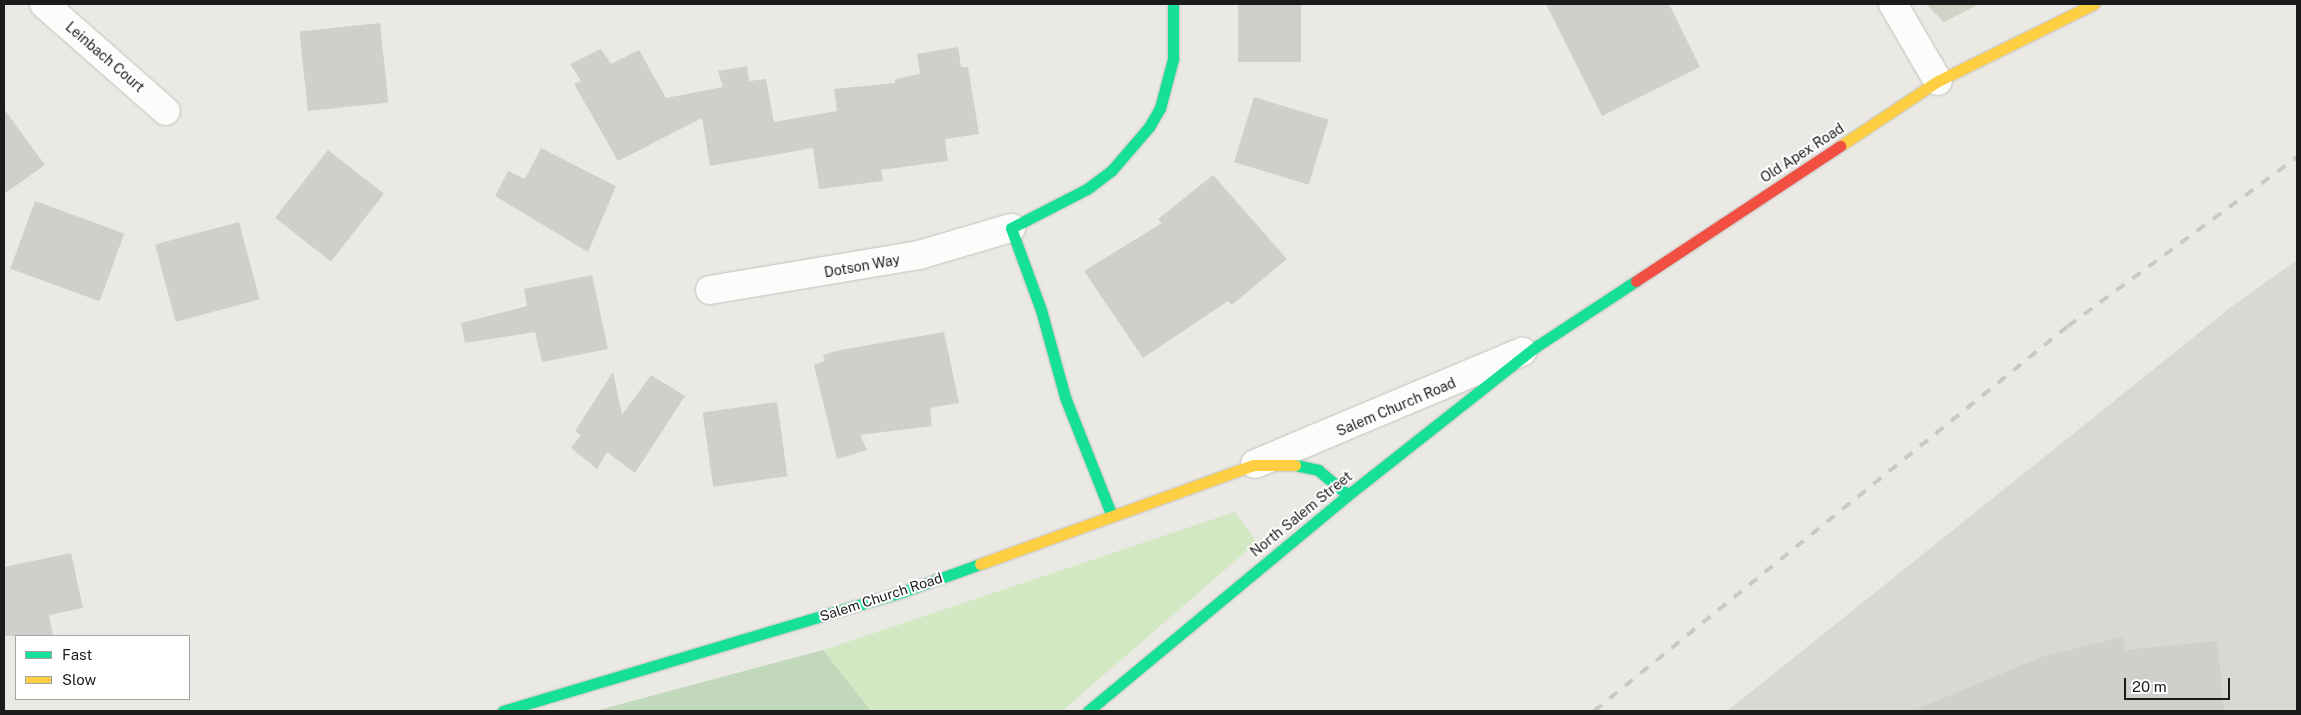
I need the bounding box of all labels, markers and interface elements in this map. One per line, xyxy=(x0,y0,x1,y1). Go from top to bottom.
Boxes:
street label: Leinbach Court xyxy=(62,18,148,96)
street label: Old Apex Road xyxy=(1757,120,1847,186)
street label: Dotson Way xyxy=(823,251,901,281)
street label: Salem Church Road xyxy=(1334,374,1458,440)
street label: North Salem Street xyxy=(1247,468,1355,560)
street label: Salem Church Road xyxy=(818,569,944,625)
legend xyxy=(15,635,190,700)
text: Fast xyxy=(62,646,92,663)
scale bar xyxy=(2126,668,2232,700)
text: Slow xyxy=(62,671,96,688)
text: 20 m xyxy=(2132,678,2167,695)

